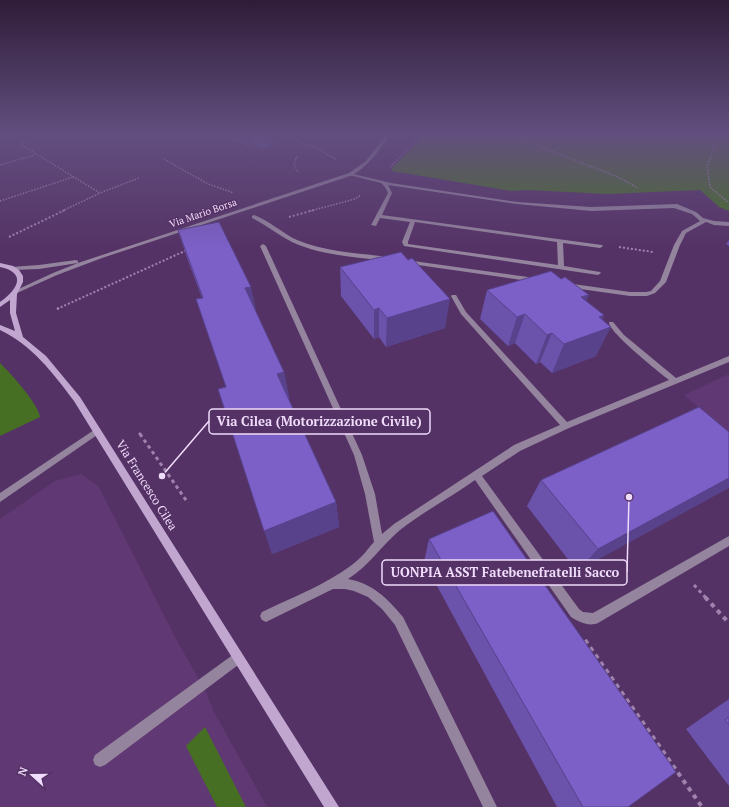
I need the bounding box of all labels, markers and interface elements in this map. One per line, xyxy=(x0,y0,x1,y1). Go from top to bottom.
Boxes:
street label: Via Mario Borsa xyxy=(167,195,239,231)
callout: Via Cilea (Motorizzazione Civile) xyxy=(209,409,430,434)
text: Via Cilea (Motorizzazione Civile) xyxy=(216,412,422,430)
street label: Via Francesco Cilea xyxy=(113,437,181,533)
callout: UONPIA ASST Fatebenefratelli Sacco xyxy=(382,560,627,585)
text: UONPIA ASST Fatebenefratelli Sacco xyxy=(391,563,620,581)
north arrow xyxy=(12,755,52,795)
text: N xyxy=(15,764,31,778)

